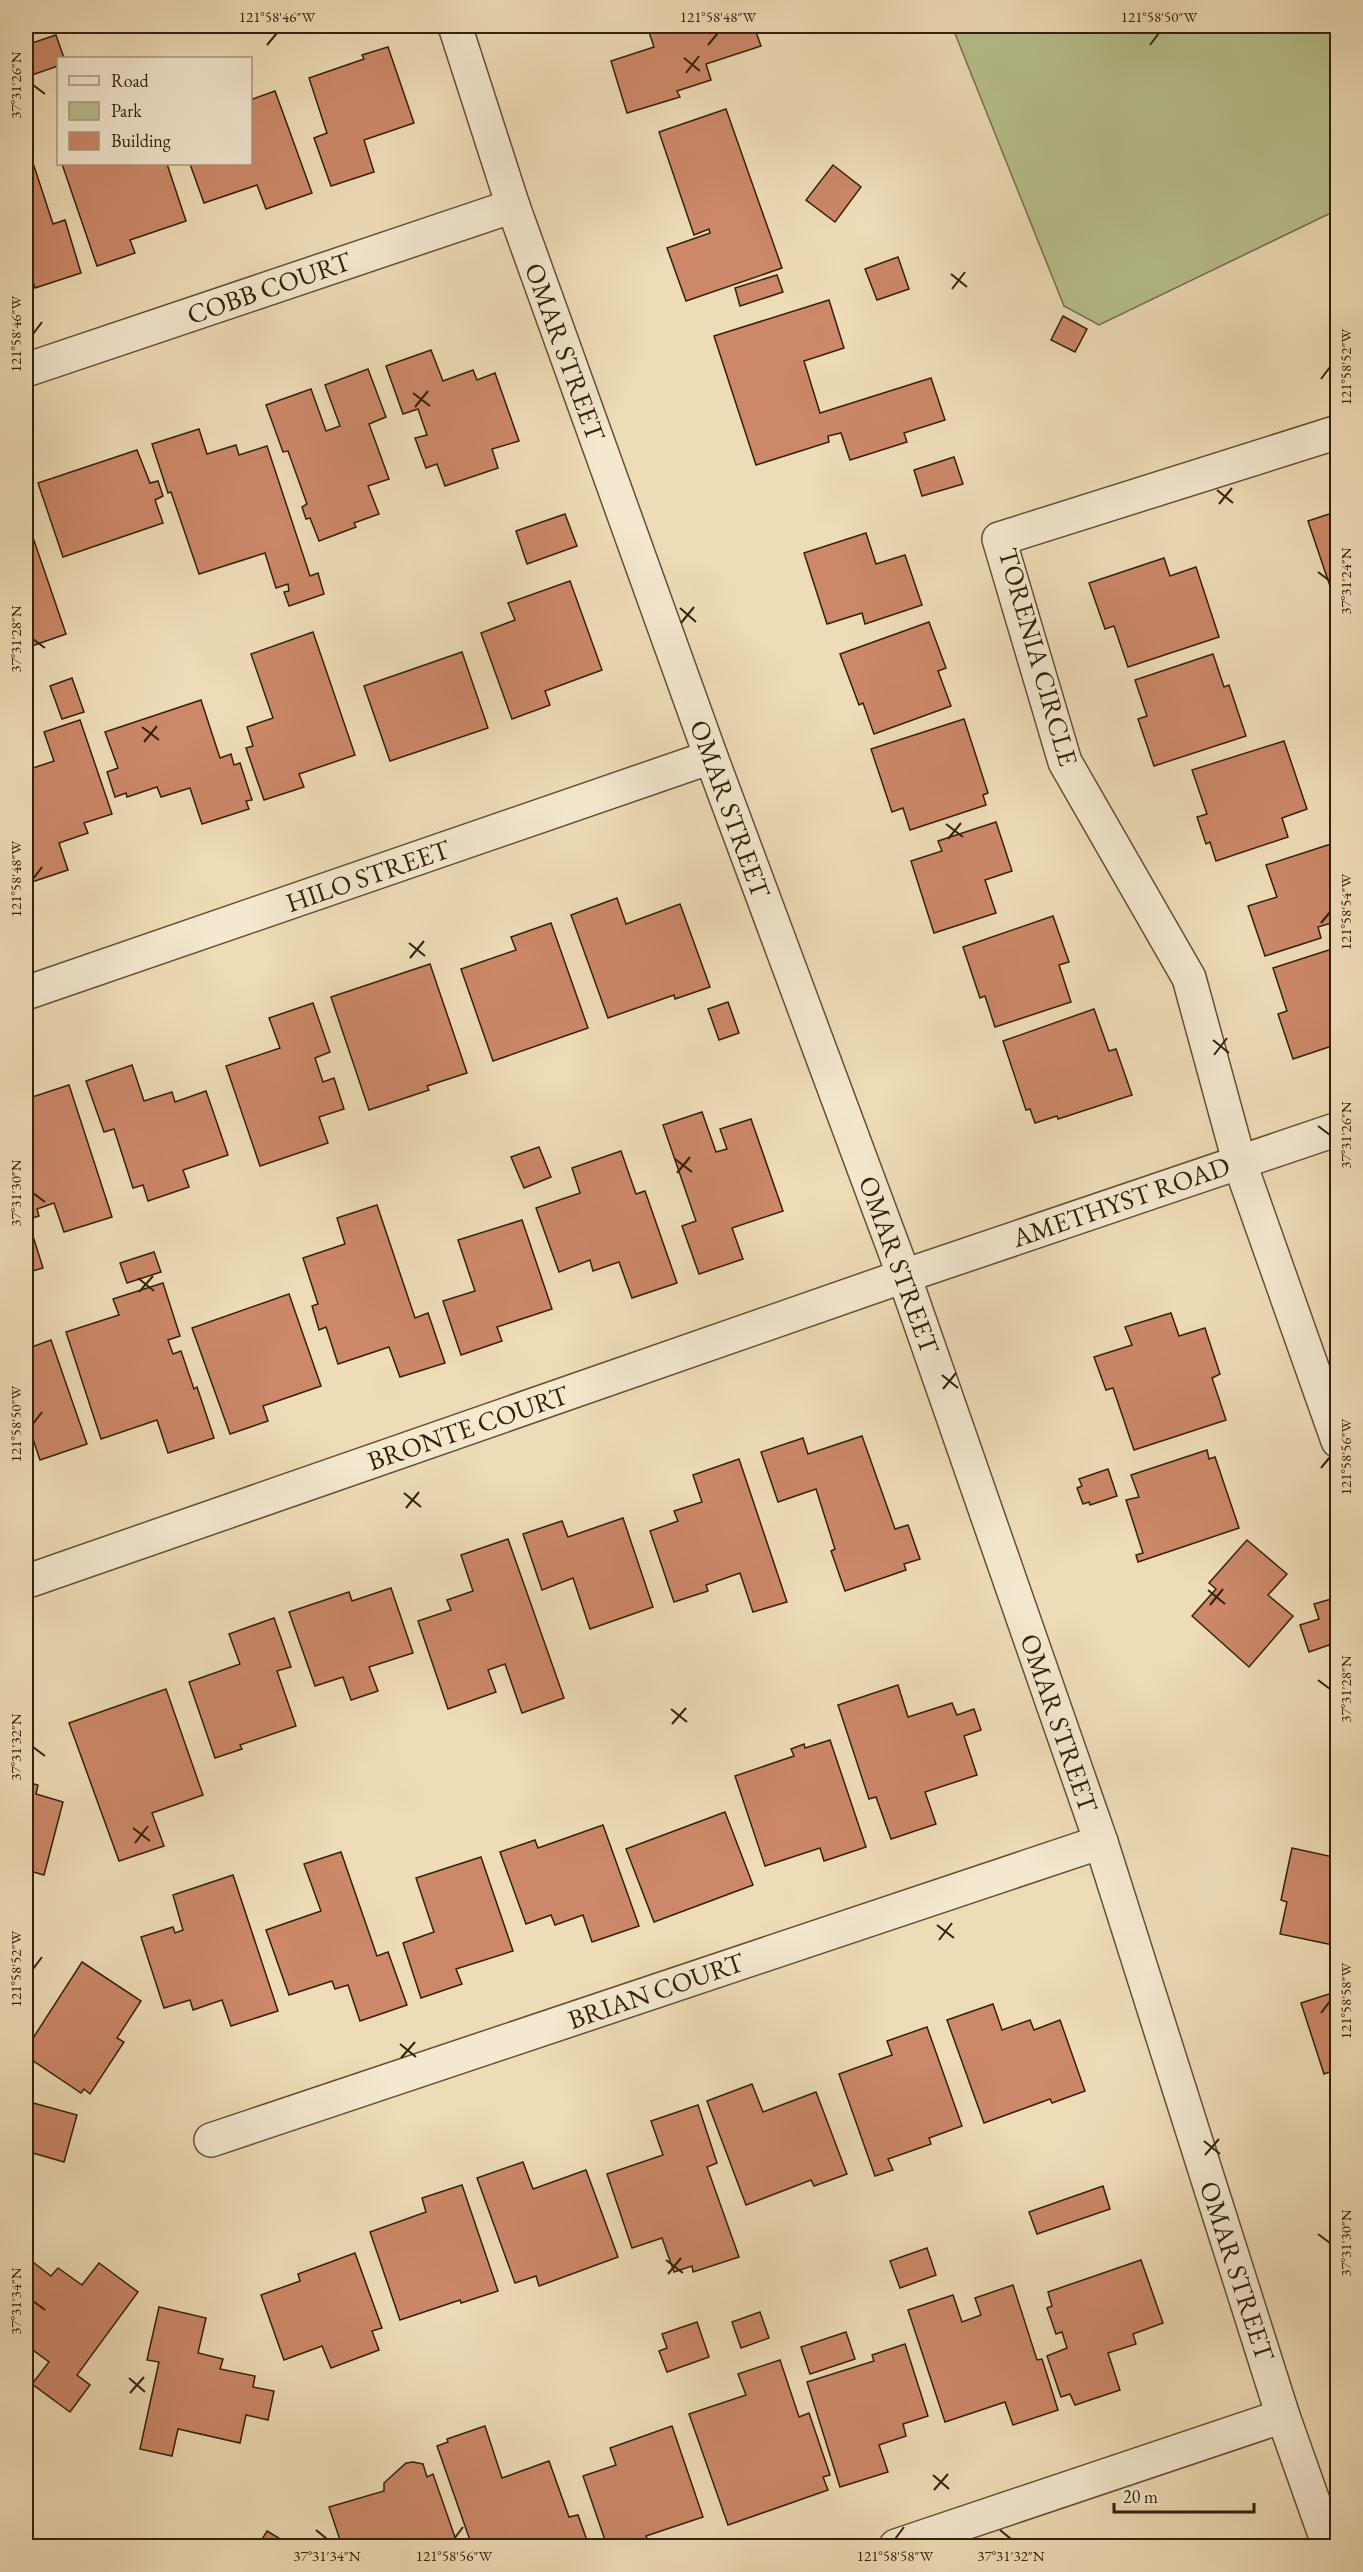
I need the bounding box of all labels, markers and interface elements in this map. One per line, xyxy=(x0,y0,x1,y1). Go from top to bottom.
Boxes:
text: 121°58'46"W xyxy=(239,7,315,26)
text: 121°58'48"W xyxy=(680,7,756,26)
text: 121°58'50"W xyxy=(1121,7,1197,26)
text: 37°31'26"N xyxy=(6,51,25,119)
legend xyxy=(57,57,252,165)
text: Road xyxy=(111,69,150,92)
text: Park xyxy=(111,99,142,122)
text: Building xyxy=(111,129,171,152)
street label: COBB COURT xyxy=(182,243,356,332)
street label: OMAR STREET xyxy=(517,258,614,446)
text: 121°58'46"W xyxy=(6,296,25,372)
text: 121°58'52"W xyxy=(1336,329,1355,405)
street label: TORENIA CIRCLE xyxy=(991,544,1086,770)
text: 37°31'24"N xyxy=(1336,547,1355,615)
text: 37°31'28"N xyxy=(6,605,25,673)
street label: OMAR STREET xyxy=(682,715,779,903)
street label: HILO STREET xyxy=(281,831,455,920)
text: 121°58'48"W xyxy=(6,841,25,917)
text: 121°58'54"W xyxy=(1336,874,1355,950)
text: 37°31'26"N xyxy=(1336,1101,1355,1169)
street label: AMETHYST ROAD xyxy=(1006,1148,1234,1256)
text: 37°31'30"N xyxy=(6,1159,25,1227)
street label: OMAR STREET xyxy=(851,1171,948,1359)
street label: BRONTE COURT xyxy=(363,1376,574,1478)
text: 121°58'50"W xyxy=(6,1386,25,1462)
text: 121°58'56"W xyxy=(1336,1419,1355,1495)
street label: OMAR STREET xyxy=(1013,1629,1107,1818)
text: 37°31'28"N xyxy=(1336,1655,1355,1723)
text: 37°31'32"N xyxy=(6,1713,25,1781)
text: 121°58'52"W xyxy=(6,1931,25,2007)
street label: BRIAN COURT xyxy=(563,1944,749,2037)
text: 121°58'58"W xyxy=(1336,1963,1355,2039)
street label: OMAR STREET xyxy=(1192,2177,1283,2366)
text: 37°31'30"N xyxy=(1336,2209,1355,2277)
text: 37°31'34"N xyxy=(6,2267,25,2335)
scale bar xyxy=(1114,2476,1254,2514)
text: 20 m xyxy=(1123,2485,1158,2508)
text: 37°31'34"N xyxy=(293,2546,361,2565)
text: 121°58'56"W xyxy=(416,2546,492,2565)
text: 121°58'58"W xyxy=(857,2546,933,2565)
text: 37°31'32"N xyxy=(977,2546,1045,2565)

